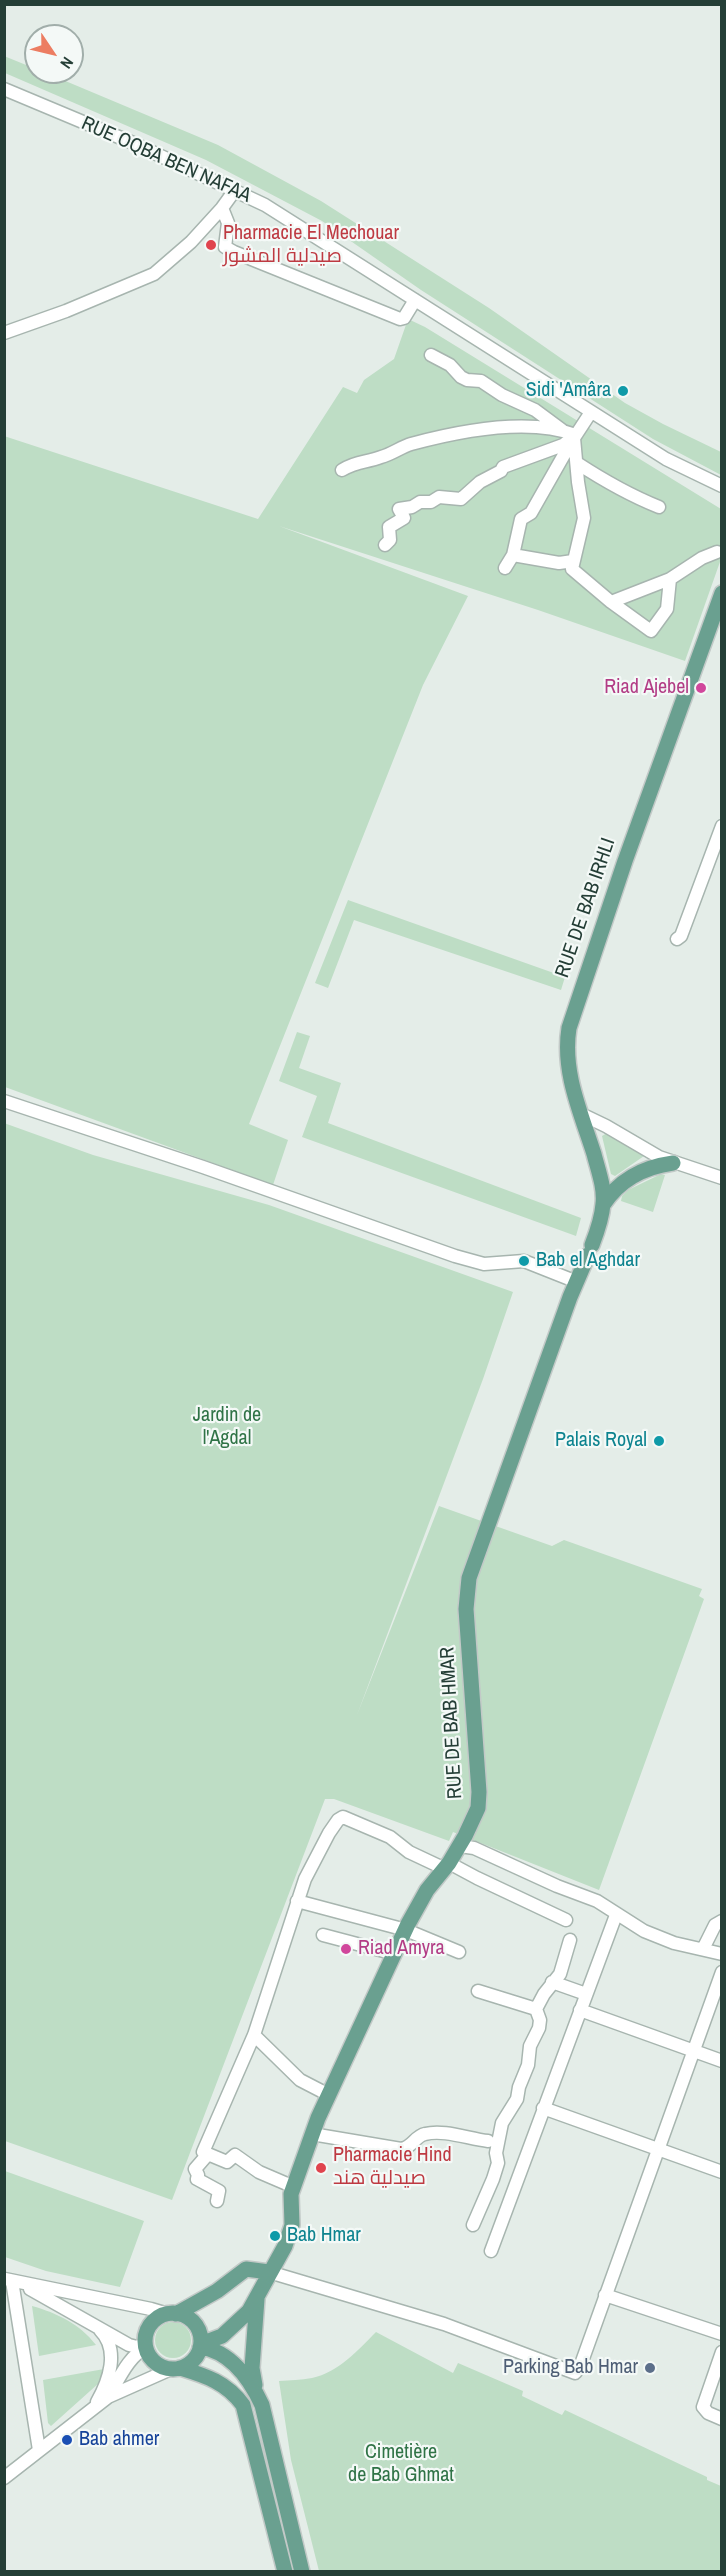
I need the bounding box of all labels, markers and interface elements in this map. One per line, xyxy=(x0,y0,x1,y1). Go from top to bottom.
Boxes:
north arrow xyxy=(24,24,84,84)
text: N xyxy=(55,53,79,73)
street label: RUE OQBA BEN NAFAA xyxy=(77,112,255,208)
place label: Pharmacie El Mechouar صيدلية المشور xyxy=(223,222,399,269)
marker: Pharmacie El Mechouar صيدلية المشور xyxy=(204,238,218,252)
place label: Sidi 'Amâra xyxy=(526,379,611,403)
marker: Sidi 'Amâra xyxy=(616,384,630,398)
place label: Riad Ajebel xyxy=(604,676,689,700)
marker: Riad Ajebel xyxy=(694,681,708,695)
street label: RUE DE BAB IRHLI xyxy=(551,835,621,981)
place label: Bab el Aghdar xyxy=(536,1249,640,1273)
marker: Bab el Aghdar xyxy=(517,1254,531,1268)
park label: Jardin de l'Agdal xyxy=(193,1404,261,1451)
place label: Palais Royal xyxy=(555,1429,647,1453)
marker: Palais Royal xyxy=(652,1434,666,1448)
street label: RUE DE BAB HMAR xyxy=(436,1646,468,1800)
place label: Riad Amyra xyxy=(358,1937,445,1961)
marker: Riad Amyra xyxy=(339,1942,353,1956)
place label: Pharmacie Hind صيدلية هند xyxy=(333,2144,451,2191)
marker: Pharmacie Hind صيدلية هند xyxy=(314,2161,328,2175)
place label: Bab Hmar xyxy=(287,2224,361,2248)
marker: Bab Hmar xyxy=(268,2229,282,2243)
place label: Parking Bab Hmar xyxy=(503,2356,638,2380)
marker: Parking Bab Hmar xyxy=(643,2361,657,2375)
place label: Bab ahmer xyxy=(79,2428,159,2452)
marker: Bab ahmer xyxy=(60,2433,74,2447)
park label: Cimetière de Bab Ghmat xyxy=(348,2441,454,2488)

